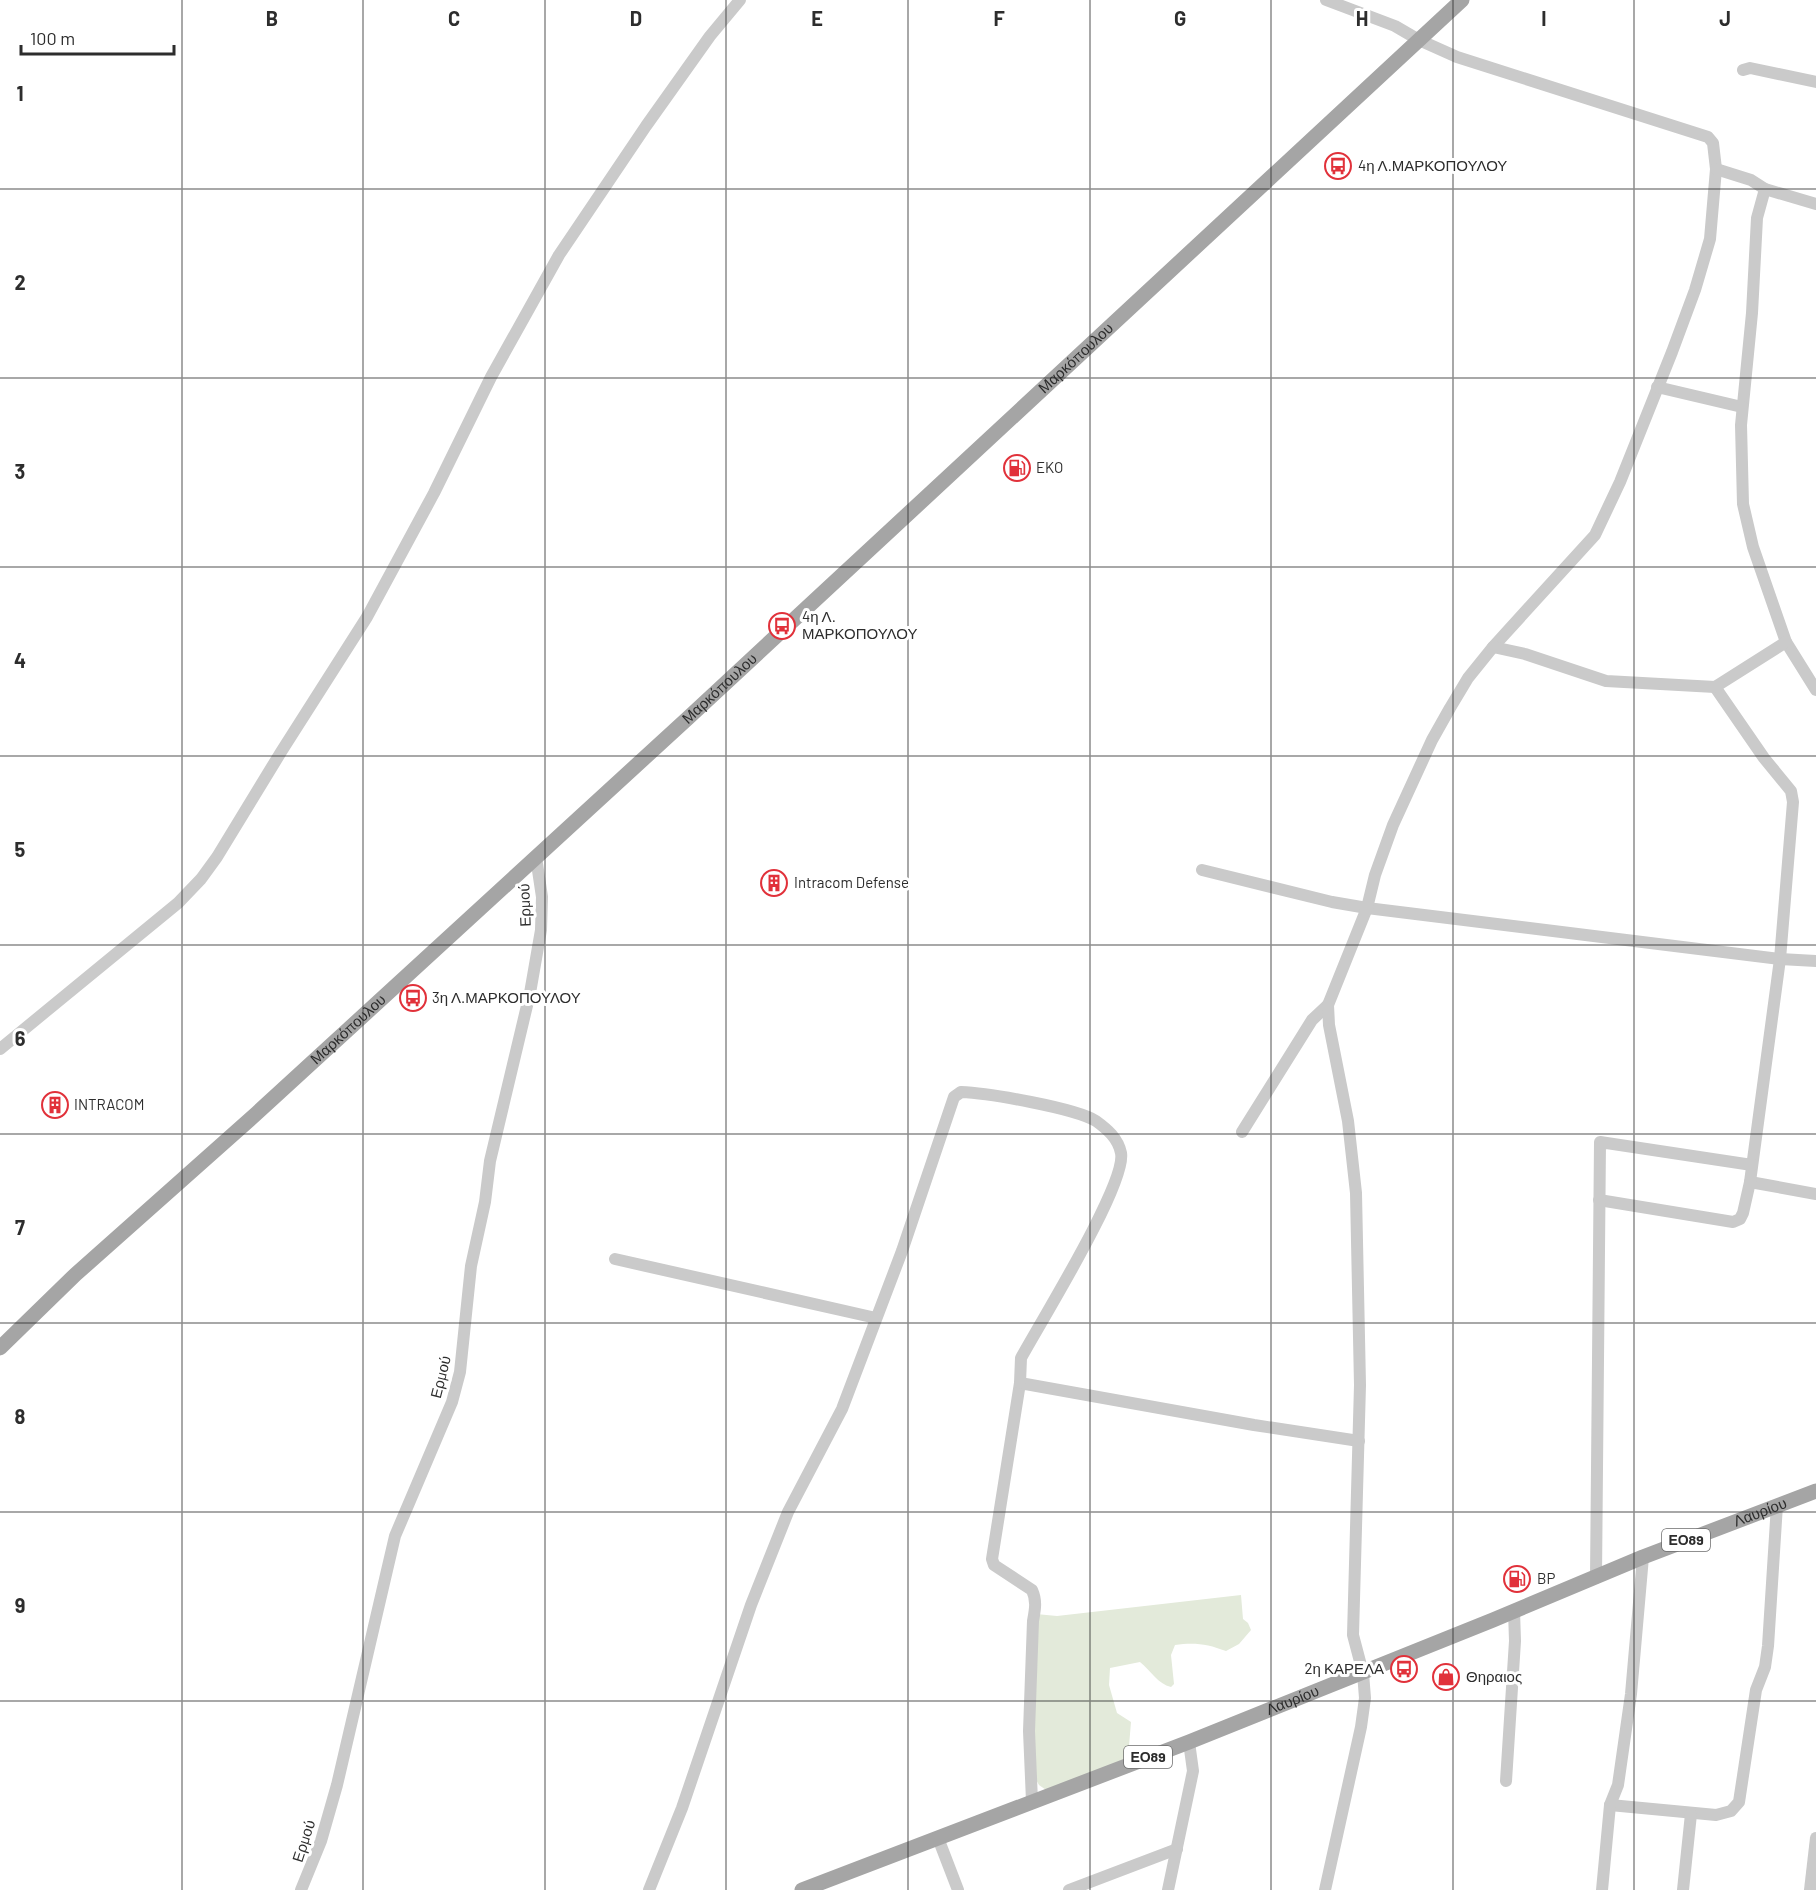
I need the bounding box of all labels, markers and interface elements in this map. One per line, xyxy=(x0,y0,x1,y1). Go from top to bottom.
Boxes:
text: B xyxy=(266,6,278,30)
text: C xyxy=(448,6,460,30)
text: D xyxy=(630,6,642,30)
text: E xyxy=(811,6,823,30)
text: F xyxy=(993,6,1005,30)
text: G xyxy=(1174,6,1186,30)
text: H xyxy=(1356,6,1368,30)
text: I xyxy=(1541,6,1547,30)
text: J xyxy=(1719,6,1731,30)
scale bar xyxy=(21,18,174,56)
text: 100 m xyxy=(30,27,75,49)
text: 1 xyxy=(16,81,24,105)
bus stop icon: 4η Λ.ΜΑΡΚΟΠΟΥΛΟΥ xyxy=(1323,151,1353,181)
place label: 4η Λ.ΜΑΡΚΟΠΟΥΛΟΥ xyxy=(1358,156,1507,174)
text: 2 xyxy=(14,270,26,294)
street label: Μαρκόπουλου xyxy=(1034,318,1116,397)
fuel station icon: EKO xyxy=(1002,453,1032,483)
place label: EKO xyxy=(1036,458,1063,476)
text: 3 xyxy=(15,459,25,483)
place label: 4η Λ. ΜΑΡΚΟΠΟΥΛΟΥ xyxy=(802,607,918,642)
bus stop icon: 4η Λ. ΜΑΡΚΟΠΟΥΛΟΥ xyxy=(767,611,797,641)
text: 4 xyxy=(14,648,26,672)
street label: Μαρκόπουλου xyxy=(678,649,760,727)
text: 5 xyxy=(15,837,26,861)
building icon: Intracom Defense xyxy=(759,868,789,898)
place label: Intracom Defense xyxy=(794,873,909,891)
street label: Ερμού xyxy=(514,883,534,927)
bus stop icon: 3η Λ.ΜΑΡΚΟΠΟΥΛΟΥ xyxy=(398,983,428,1013)
place label: 3η Λ.ΜΑΡΚΟΠΟΥΛΟΥ xyxy=(432,988,581,1006)
street label: Μαρκόπουλου xyxy=(306,990,389,1068)
text: 6 xyxy=(15,1026,26,1050)
building icon: INTRACOM xyxy=(40,1090,70,1120)
place label: INTRACOM xyxy=(74,1095,144,1113)
text: 7 xyxy=(15,1215,25,1239)
street label: Ερμού xyxy=(426,1354,454,1400)
text: 8 xyxy=(15,1404,26,1428)
street label: Λαυρίου xyxy=(1731,1493,1789,1530)
road number: ΕΟ89 xyxy=(1662,1529,1710,1551)
fuel station icon: BP xyxy=(1502,1564,1532,1594)
place label: BP xyxy=(1537,1569,1555,1587)
text: 9 xyxy=(15,1593,25,1617)
bus stop icon: 2η ΚΑΡΕΛΑ xyxy=(1389,1654,1419,1684)
place label: 2η ΚΑΡΕΛΑ xyxy=(1305,1659,1384,1677)
shop icon: Θηραιος xyxy=(1431,1662,1461,1692)
place label: Θηραιος xyxy=(1466,1667,1522,1685)
street label: Λαυρίου xyxy=(1263,1681,1321,1718)
road number: ΕΟ89 xyxy=(1124,1746,1172,1768)
street label: Ερμού xyxy=(288,1817,318,1864)

